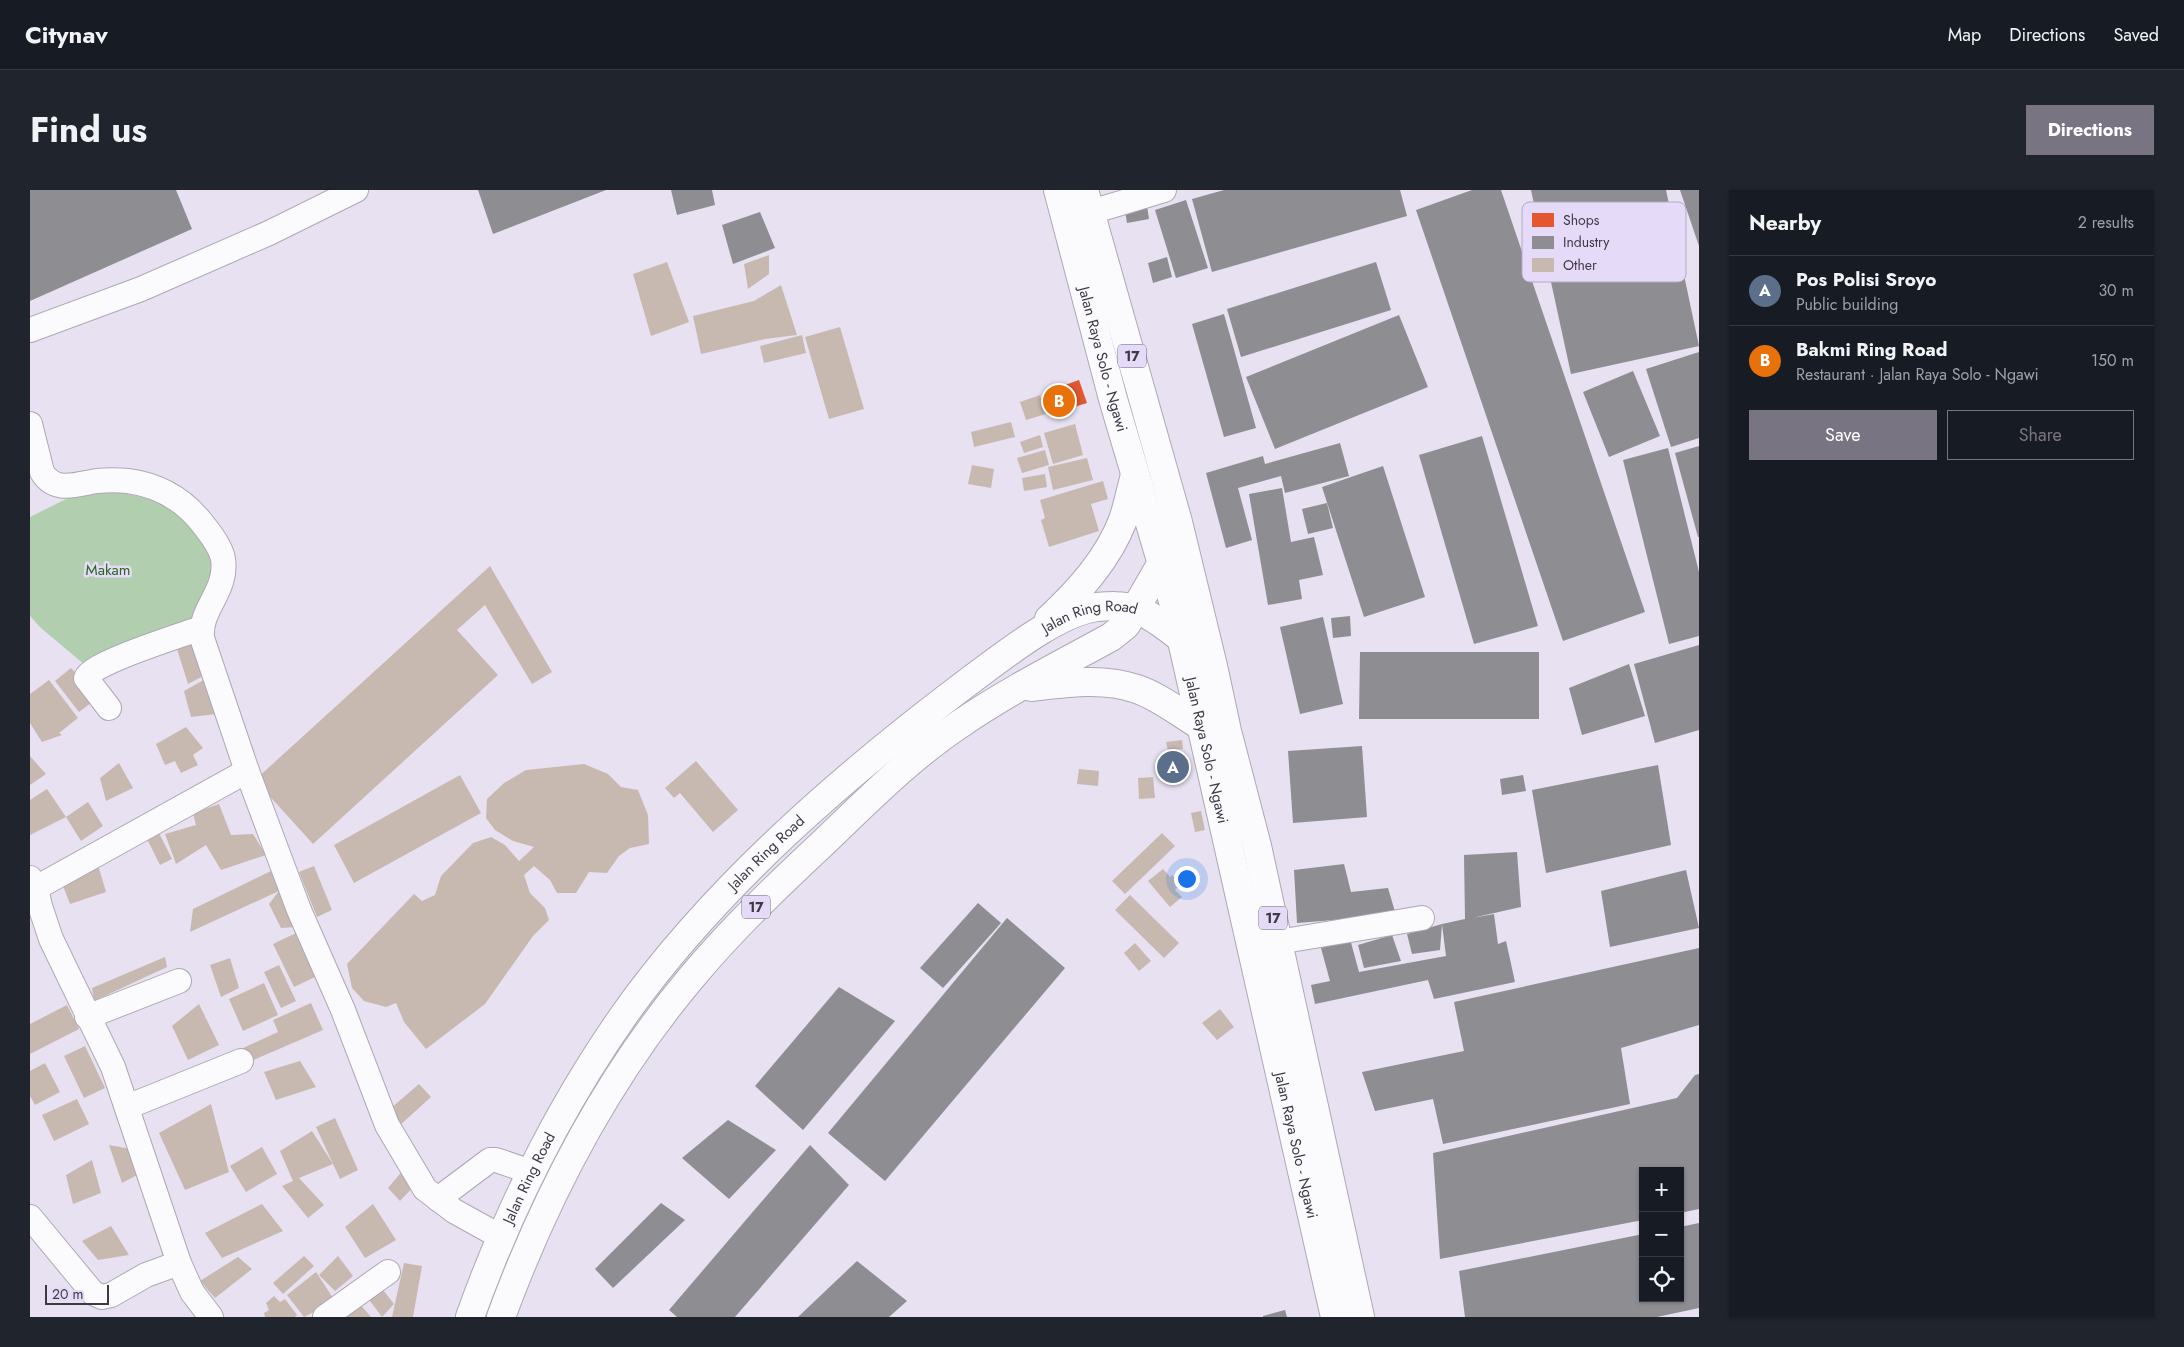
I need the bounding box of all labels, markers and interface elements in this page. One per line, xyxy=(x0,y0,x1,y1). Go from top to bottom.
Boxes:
text: Citynav xyxy=(25,17,108,52)
text: Map xyxy=(1948,22,1981,48)
text: Directions xyxy=(2009,22,2085,48)
text: Saved xyxy=(2113,22,2159,48)
text: Find us xyxy=(30,105,147,155)
button: Directions xyxy=(2026,105,2154,155)
legend xyxy=(1522,202,1686,282)
text: Nearby xyxy=(1749,208,1821,238)
text: Shops xyxy=(1563,210,1600,230)
text: 2 results xyxy=(2078,211,2134,234)
text: Industry xyxy=(1563,232,1610,252)
text: Other xyxy=(1563,255,1597,275)
text: Pos Polisi Sroyo xyxy=(1796,266,1936,293)
text: A xyxy=(1759,279,1771,302)
text: 30 m xyxy=(2098,279,2134,302)
street label: Jalan Raya Solo - Ngawi xyxy=(1072,282,1133,434)
text: Public building xyxy=(1796,293,1898,316)
text: Bakmi Ring Road xyxy=(1796,336,1948,363)
road number: 17 xyxy=(1118,344,1146,368)
text: B xyxy=(1760,349,1770,372)
text: 150 m xyxy=(2091,349,2134,372)
text: Restaurant · Jalan Raya Solo - Ngawi xyxy=(1796,363,2039,386)
pin: B xyxy=(1043,382,1075,420)
button: Save xyxy=(1749,410,1937,460)
button: Share xyxy=(1947,410,2134,460)
park label: Makam xyxy=(86,559,130,581)
street label: Jalan Ring Road xyxy=(1036,595,1140,640)
street label: Jalan Raya Solo - Ngawi xyxy=(1179,673,1234,826)
pin: A xyxy=(1157,748,1189,786)
street label: Jalan Ring Road xyxy=(721,810,810,897)
your location xyxy=(1174,866,1200,892)
road number: 17 xyxy=(742,896,770,919)
road number: 17 xyxy=(1259,906,1287,930)
street label: Jalan Raya Solo - Ngawi xyxy=(1269,1068,1323,1221)
street label: Jalan Ring Road xyxy=(497,1128,561,1229)
map controls xyxy=(1639,1167,1684,1302)
button: + xyxy=(1639,1167,1684,1212)
button: − xyxy=(1639,1212,1684,1257)
button: locate xyxy=(1639,1257,1684,1302)
scale bar xyxy=(45,1282,109,1305)
text: 20 m xyxy=(52,1284,84,1304)

